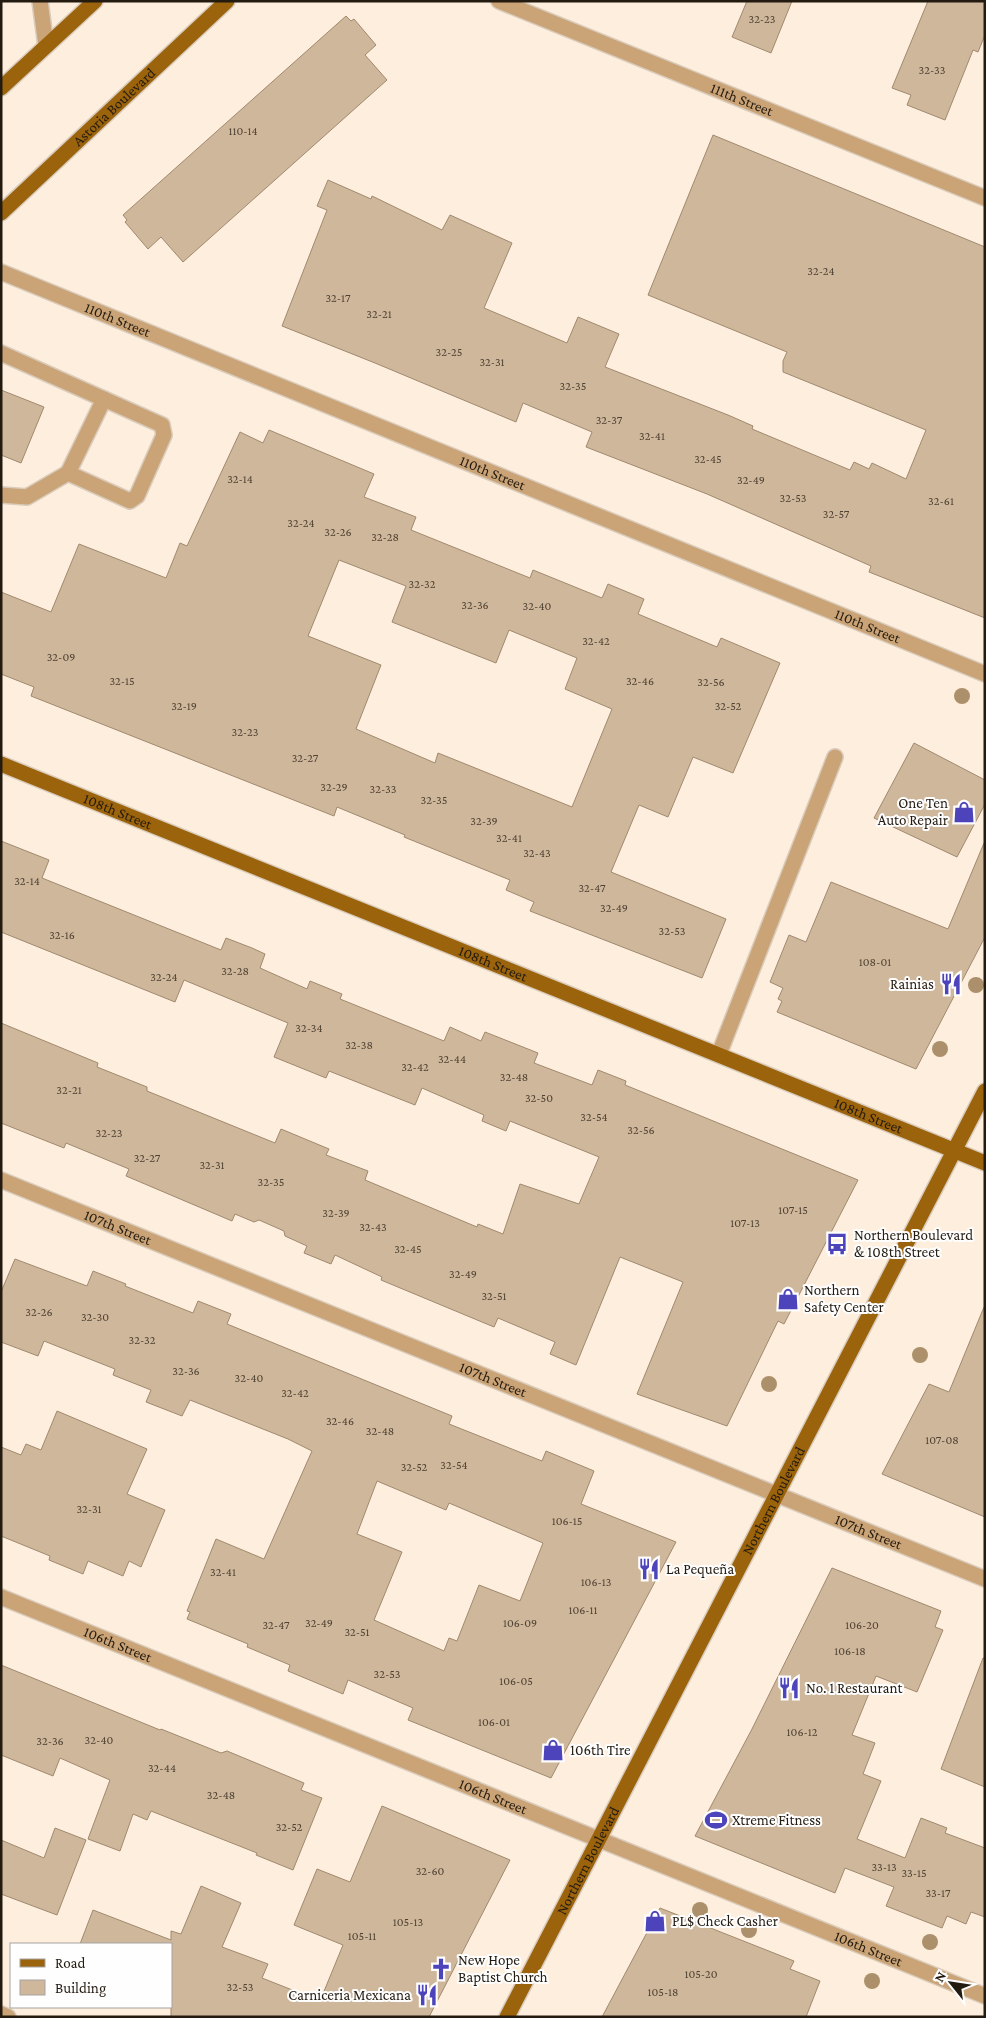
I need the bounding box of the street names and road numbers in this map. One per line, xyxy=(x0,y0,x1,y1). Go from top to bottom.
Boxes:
street label: Astoria Boulevard xyxy=(70,65,158,149)
street label: 111th Street xyxy=(708,80,776,120)
street label: 110th Street xyxy=(82,299,154,341)
street label: 110th Street xyxy=(457,452,529,494)
street label: 110th Street xyxy=(832,605,904,647)
street label: 108th Street xyxy=(81,790,155,833)
street label: 108th Street xyxy=(456,943,531,985)
street label: 108th Street xyxy=(832,1095,906,1137)
street label: 107th Street xyxy=(82,1207,155,1248)
street label: 107th Street xyxy=(457,1359,530,1401)
street label: Northern Boulevard xyxy=(739,1444,808,1557)
street label: 107th Street xyxy=(833,1511,905,1553)
street label: 106th Street xyxy=(81,1623,155,1666)
street label: 106th Street xyxy=(457,1776,530,1818)
street label: Northern Boulevard xyxy=(553,1804,622,1917)
street label: 106th Street xyxy=(832,1928,906,1970)

